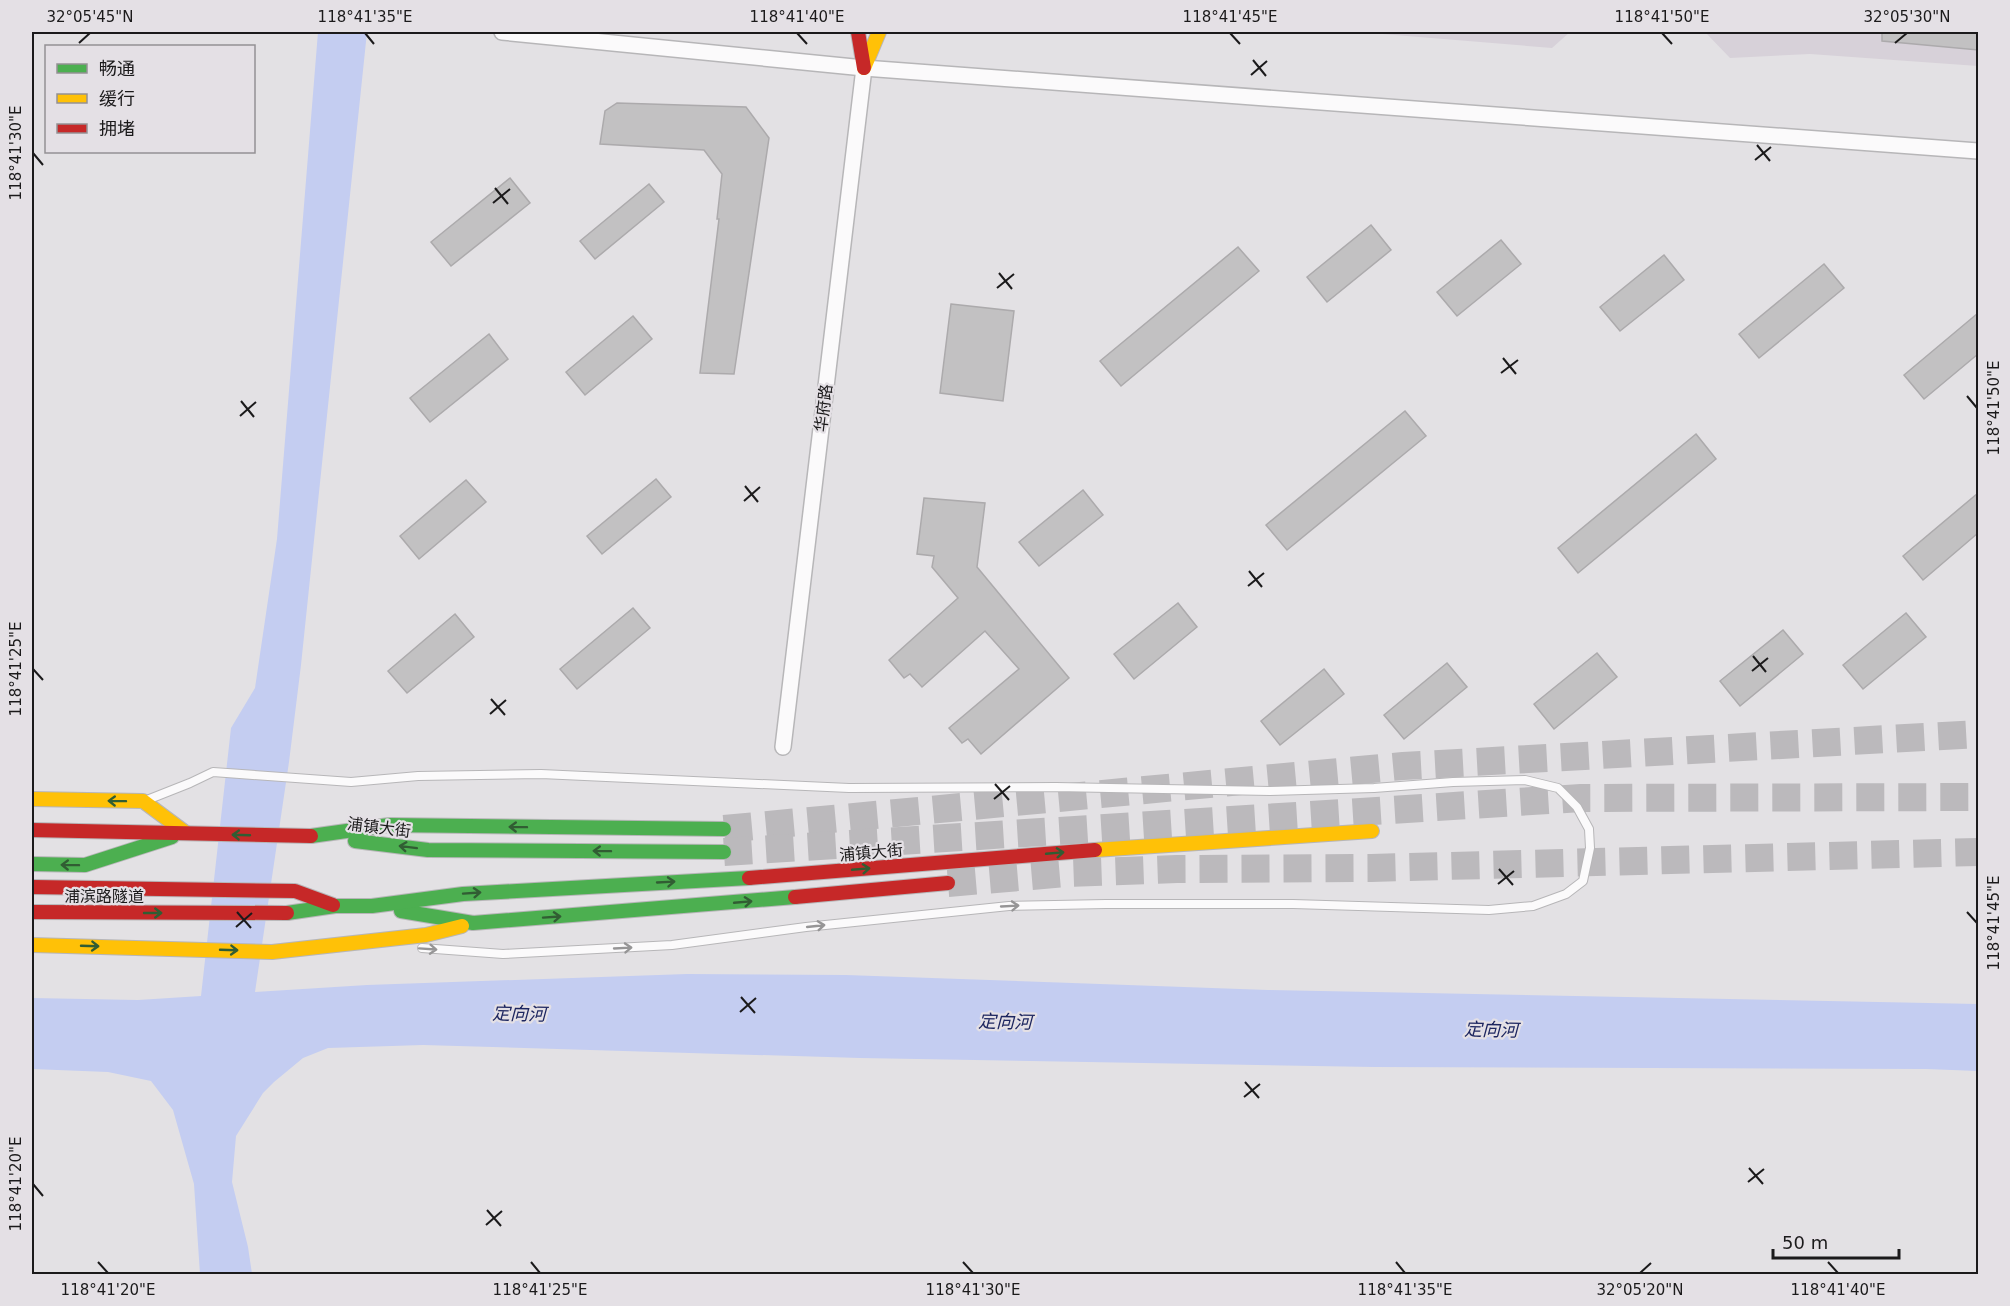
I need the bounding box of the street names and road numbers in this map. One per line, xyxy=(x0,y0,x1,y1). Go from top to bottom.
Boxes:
street label: 华府路 xyxy=(811,383,836,433)
street label: 浦镇大街 xyxy=(346,814,412,841)
street label: 浦镇大街 xyxy=(838,840,904,865)
street label: 浦滨路隧道 xyxy=(64,887,144,906)

